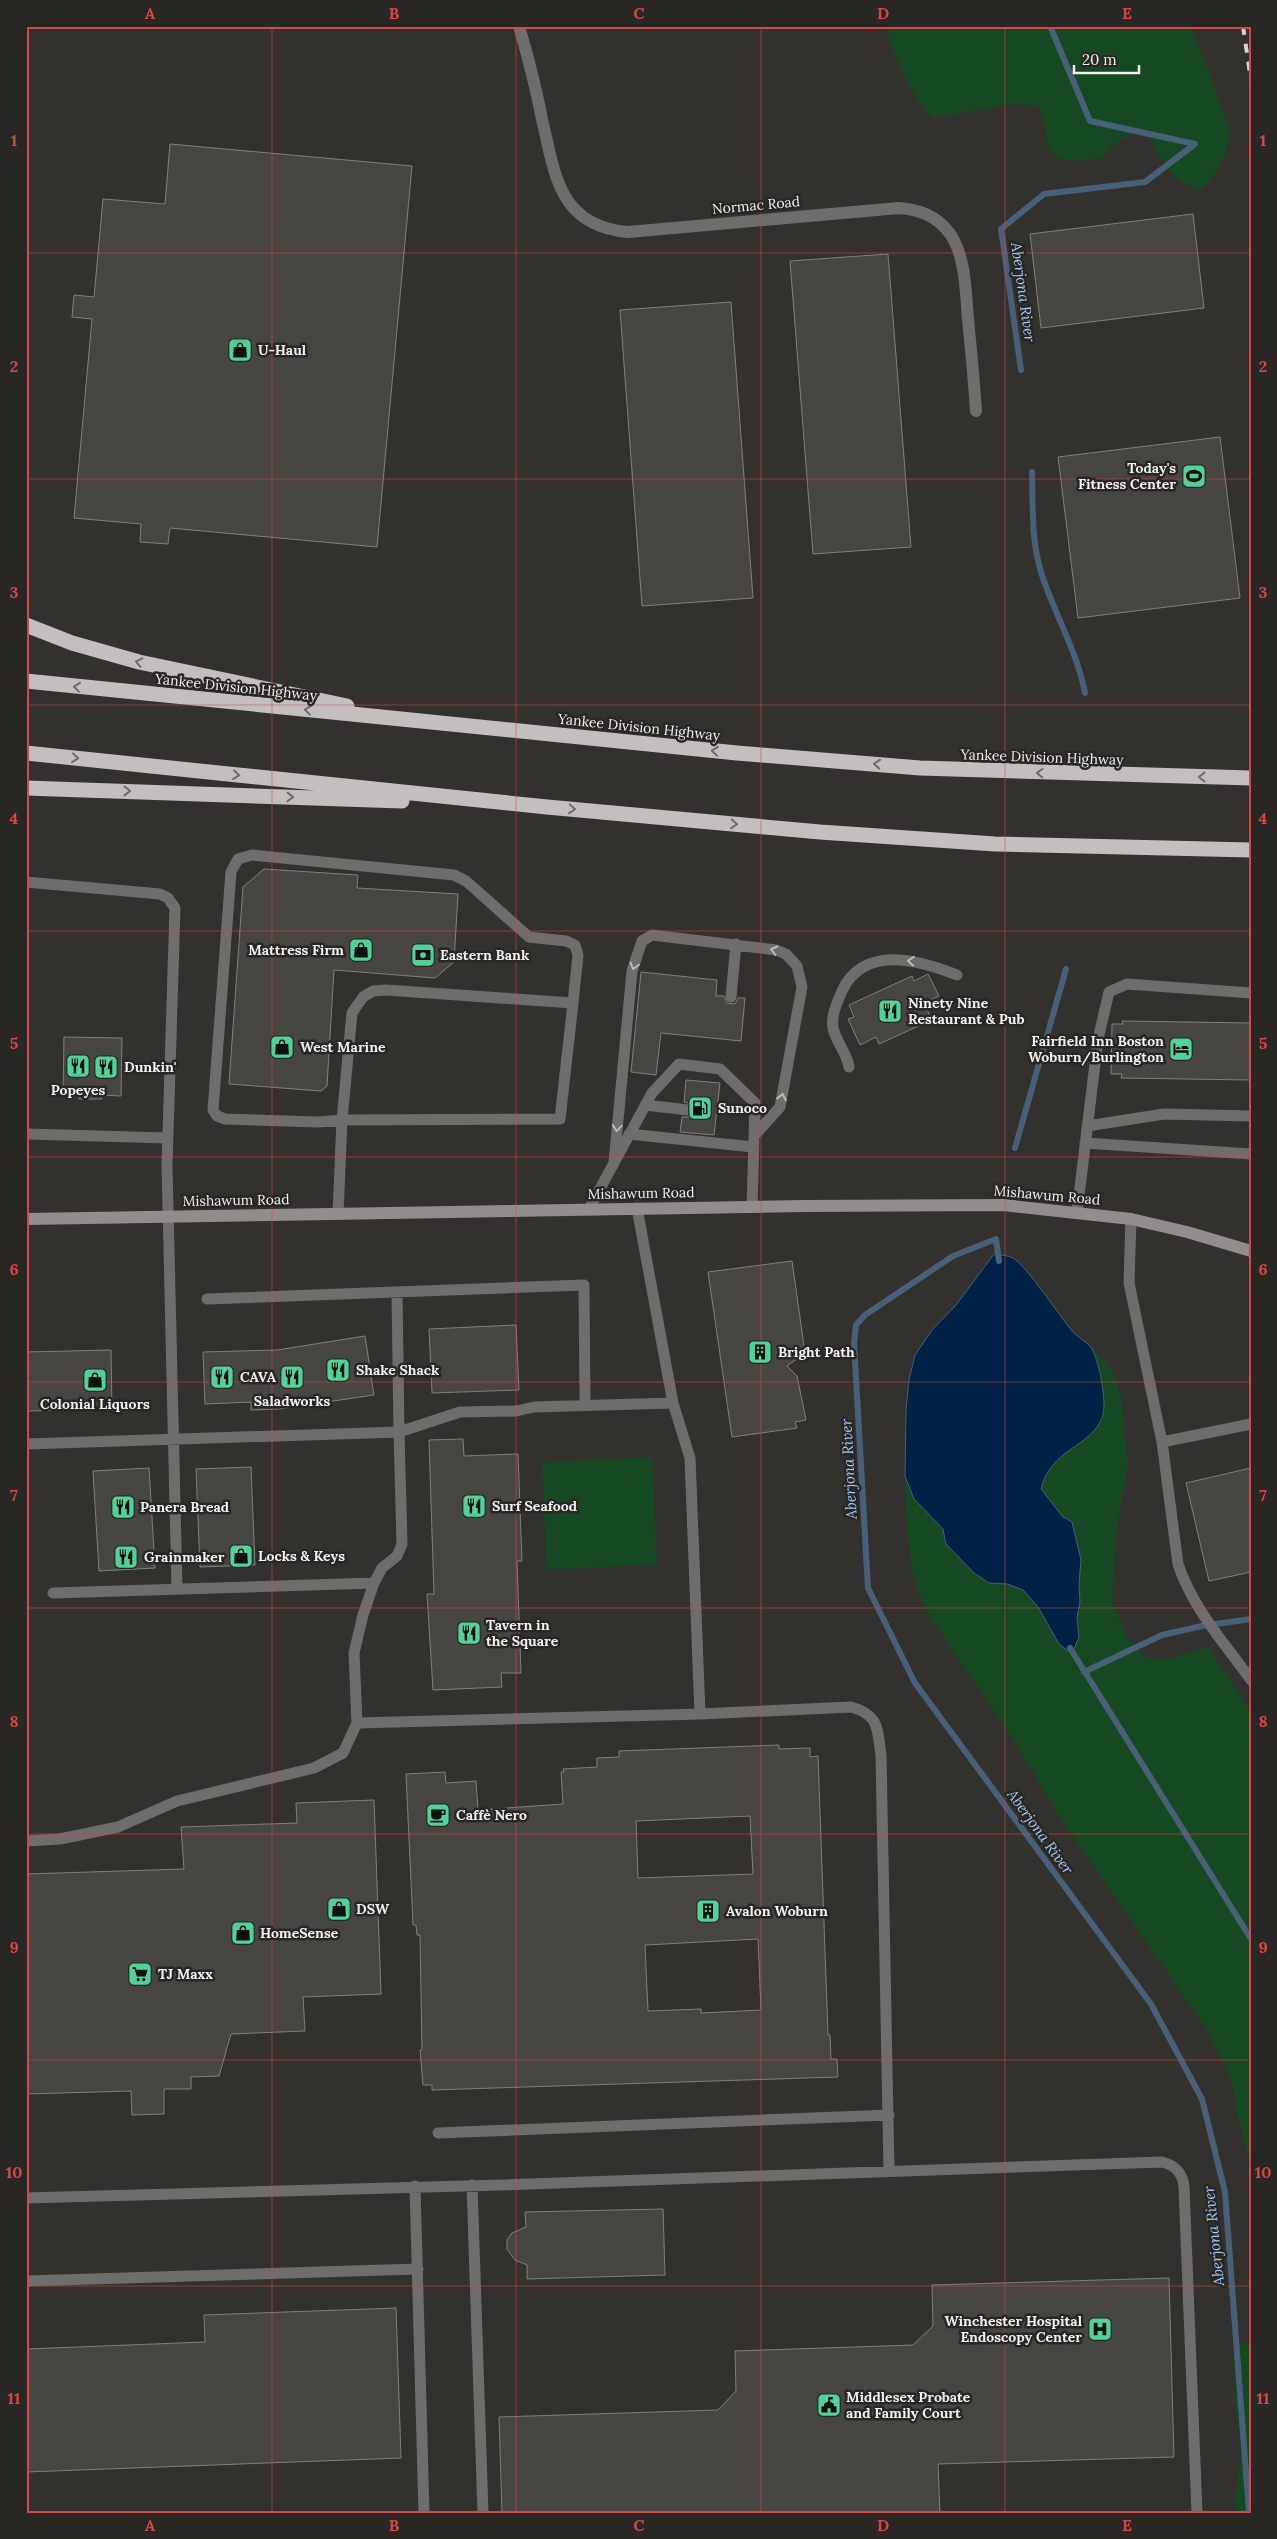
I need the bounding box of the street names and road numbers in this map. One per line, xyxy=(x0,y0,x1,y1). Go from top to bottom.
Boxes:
street label: Normac Road xyxy=(711,192,801,218)
street label: Yankee Division Highway xyxy=(153,669,319,705)
street label: Yankee Division Highway xyxy=(556,709,722,745)
street label: Yankee Division Highway xyxy=(959,745,1124,769)
street label: Mishawum Road xyxy=(993,1181,1101,1209)
street label: Mishawum Road xyxy=(587,1183,695,1203)
street label: Mishawum Road xyxy=(182,1190,290,1210)

